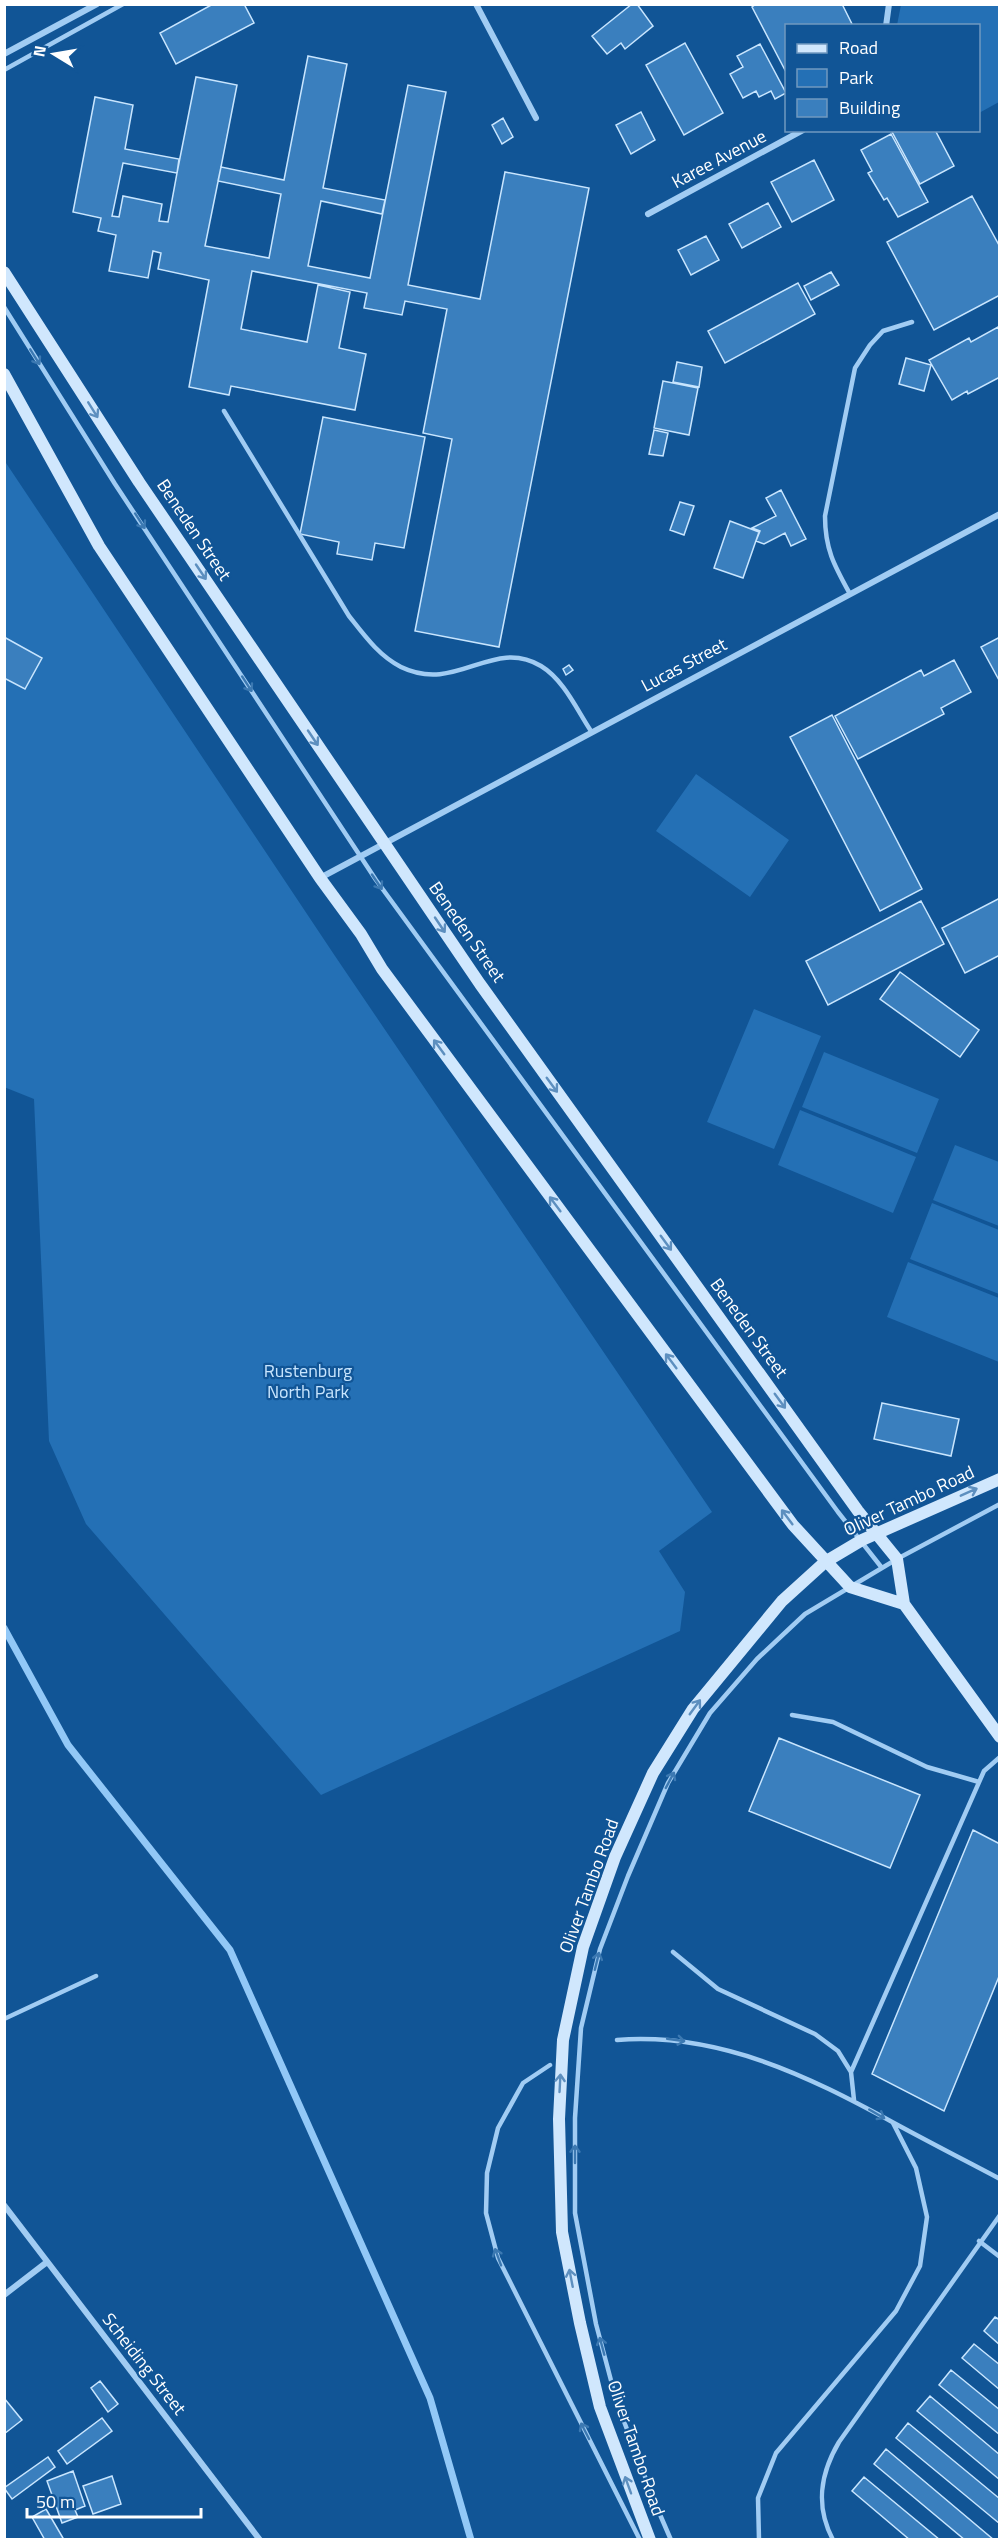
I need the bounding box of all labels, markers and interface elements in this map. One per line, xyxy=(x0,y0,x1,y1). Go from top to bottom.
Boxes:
north arrow xyxy=(24,24,84,84)
legend xyxy=(785,24,980,132)
text: Road xyxy=(839,34,878,61)
text: N xyxy=(26,43,52,59)
text: Park xyxy=(839,64,874,91)
text: Building xyxy=(839,94,900,121)
street label: Karee Avenue xyxy=(667,122,771,195)
one-way arrow xyxy=(30,348,42,365)
one-way arrow xyxy=(87,401,99,418)
street label: Beneden Street xyxy=(150,473,239,587)
one-way arrow xyxy=(133,513,146,530)
one-way arrow xyxy=(194,564,207,581)
street label: Lucas Street xyxy=(636,630,732,698)
one-way arrow xyxy=(241,675,253,692)
one-way arrow xyxy=(307,729,319,745)
one-way arrow xyxy=(371,873,383,890)
street label: Beneden Street xyxy=(423,876,513,988)
one-way arrow xyxy=(434,917,446,933)
one-way arrow xyxy=(433,1039,445,1055)
one-way arrow xyxy=(546,1076,558,1092)
one-way arrow xyxy=(548,1197,561,1213)
one-way arrow xyxy=(660,1235,672,1251)
street label: Beneden Street xyxy=(704,1272,795,1384)
one-way arrow xyxy=(664,1353,677,1369)
park label: Rustenburg North Park xyxy=(264,1357,352,1405)
one-way arrow xyxy=(774,1393,786,1409)
street label: Oliver Tambo Road xyxy=(839,1458,979,1543)
one-way arrow xyxy=(959,1486,977,1498)
one-way arrow xyxy=(781,1510,793,1526)
one-way arrow xyxy=(689,1699,701,1715)
one-way arrow xyxy=(664,1772,676,1789)
street label: Oliver Tambo Road xyxy=(552,1815,625,1957)
one-way arrow xyxy=(592,1952,604,1971)
one-way arrow xyxy=(665,2035,685,2046)
one-way arrow xyxy=(555,2074,566,2094)
one-way arrow xyxy=(868,2108,885,2120)
one-way arrow xyxy=(569,2144,581,2164)
one-way arrow xyxy=(492,2248,503,2266)
one-way arrow xyxy=(565,2268,576,2288)
street label: Scheiding Street xyxy=(96,2307,193,2421)
one-way arrow xyxy=(596,2337,607,2356)
street label: Oliver Tambo Road xyxy=(601,2377,672,2519)
one-way arrow xyxy=(579,2422,591,2440)
one-way arrow xyxy=(622,2476,633,2495)
scale bar xyxy=(27,2481,201,2519)
text: 50 m xyxy=(36,2488,75,2515)

